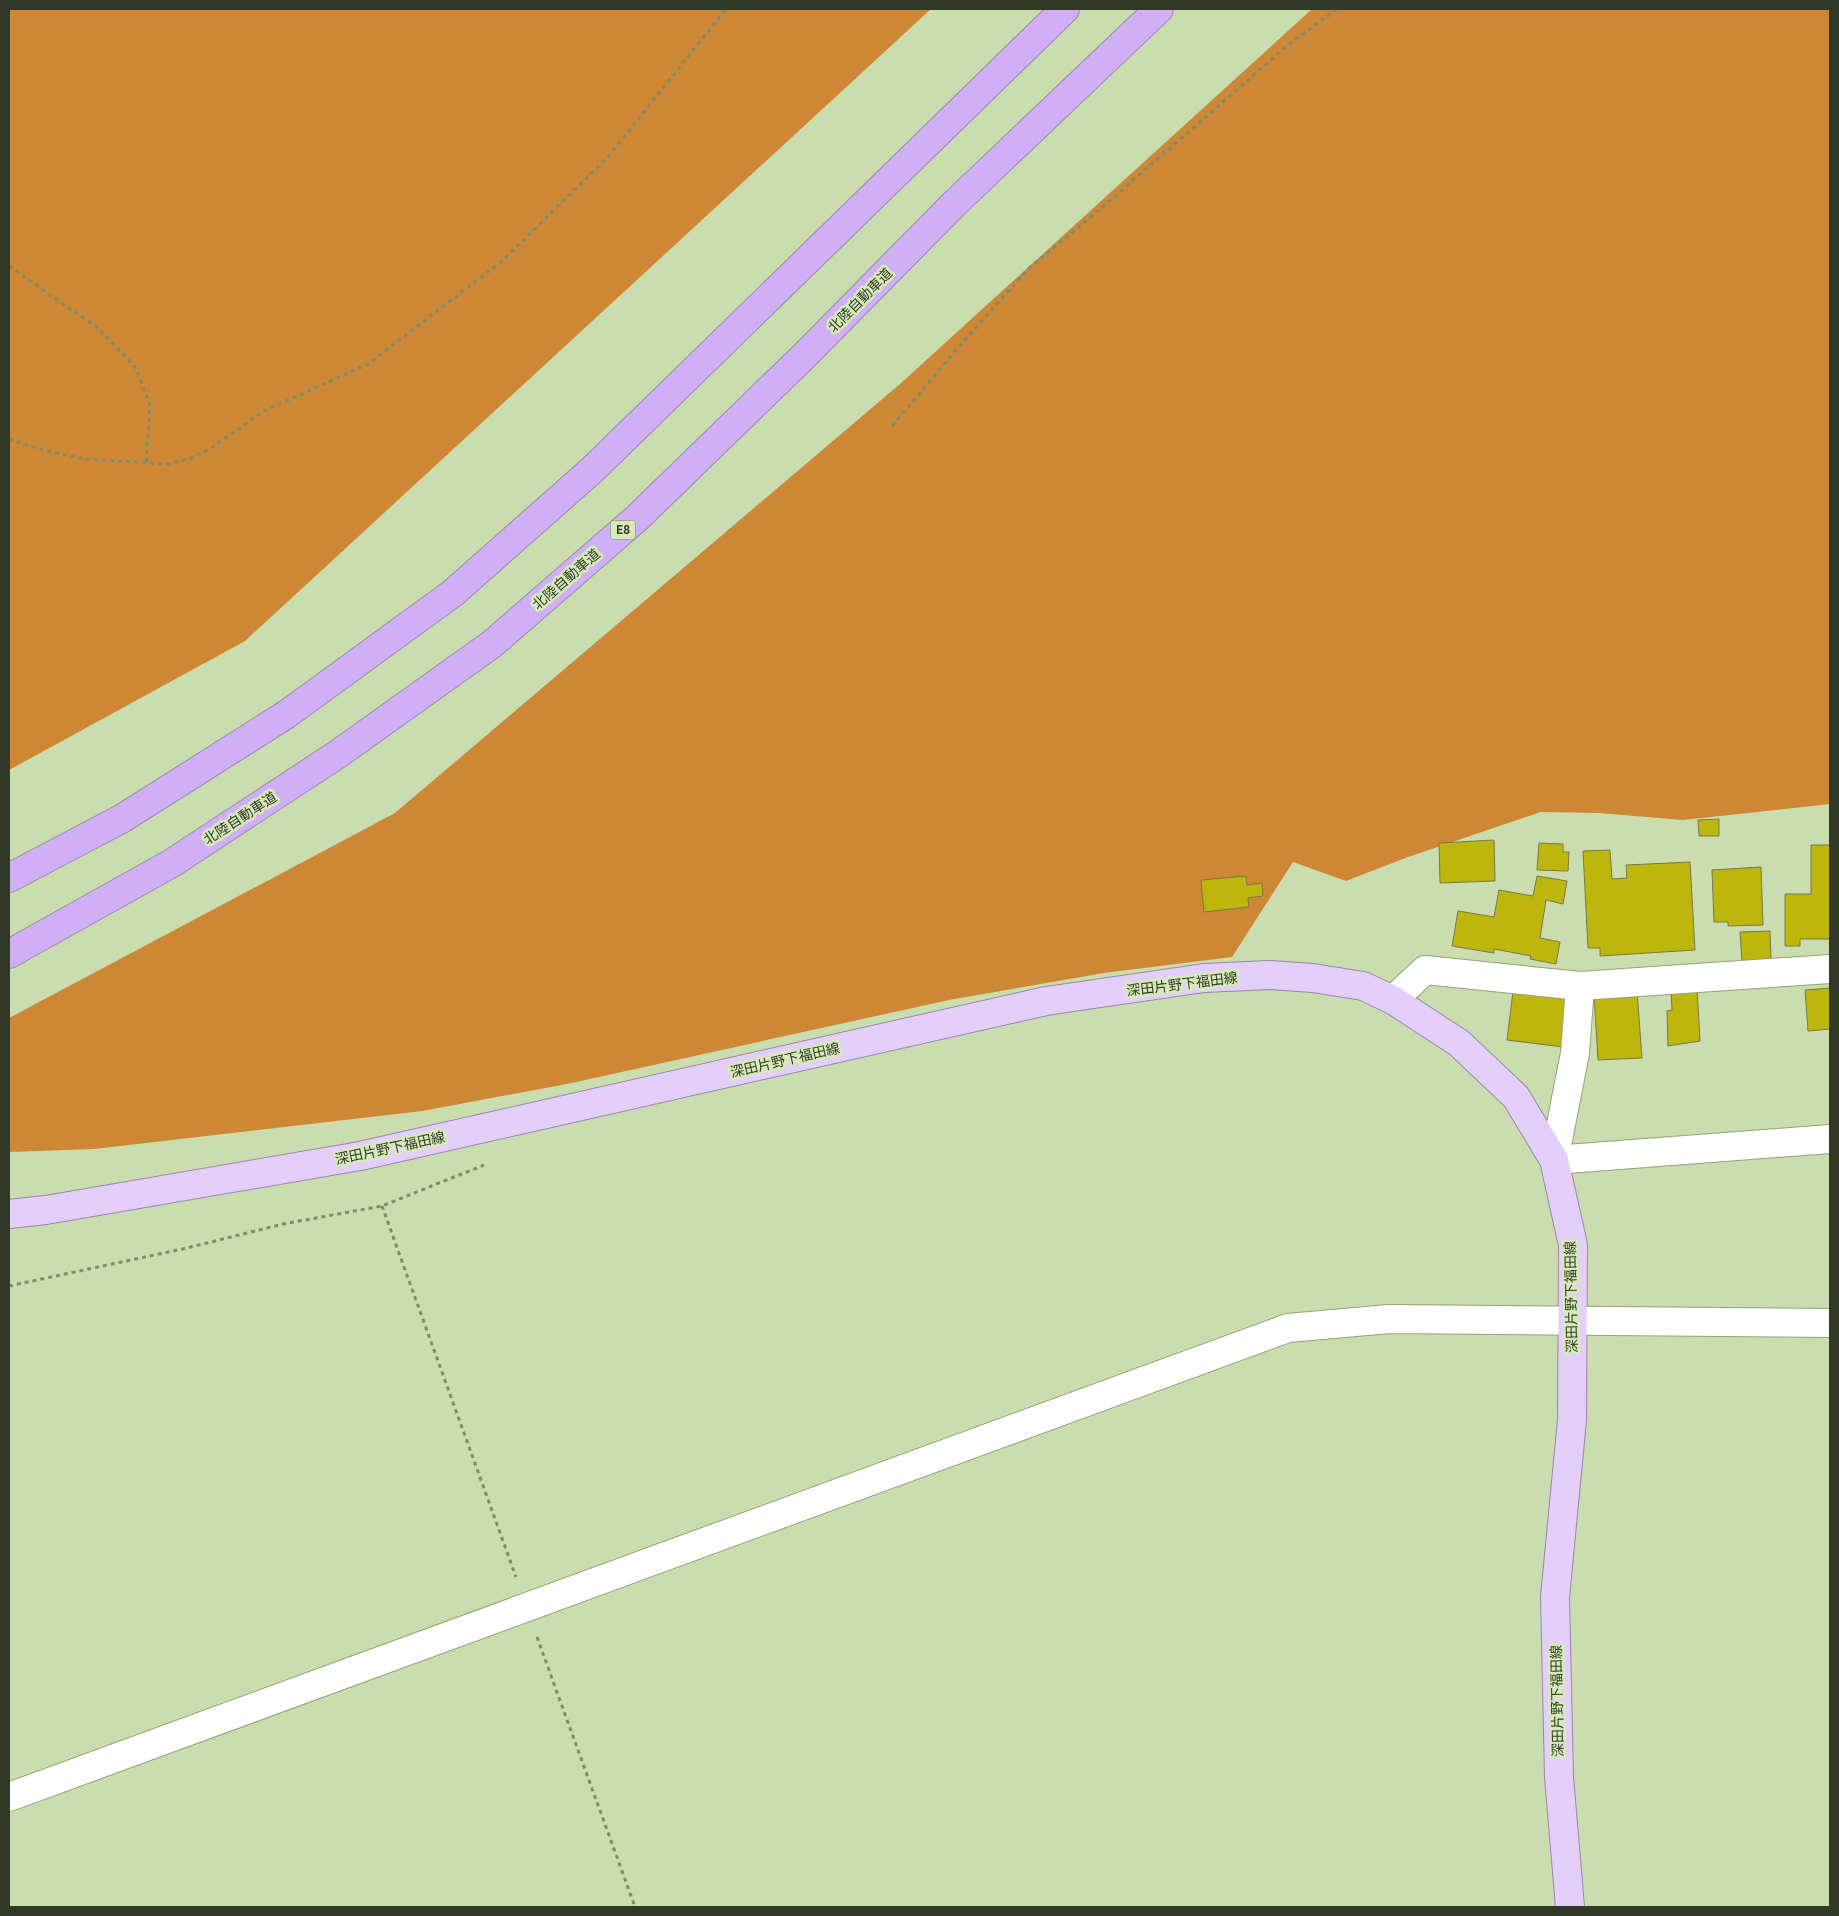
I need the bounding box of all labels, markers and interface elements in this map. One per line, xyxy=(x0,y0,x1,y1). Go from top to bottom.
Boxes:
street label: 北陸自動車道 xyxy=(825,265,895,335)
road number: E8 xyxy=(610,520,636,540)
street label: 北陸自動車道 xyxy=(529,545,603,613)
street label: 北陸自動車道 xyxy=(200,788,280,848)
street label: 深田片野下福田線 xyxy=(1125,969,1239,999)
street label: 深田片野下福田線 xyxy=(729,1040,841,1080)
street label: 深田片野下福田線 xyxy=(334,1129,446,1167)
street label: 深田片野下福田線 xyxy=(1562,1241,1580,1353)
street label: 深田片野下福田線 xyxy=(1548,1645,1566,1757)

